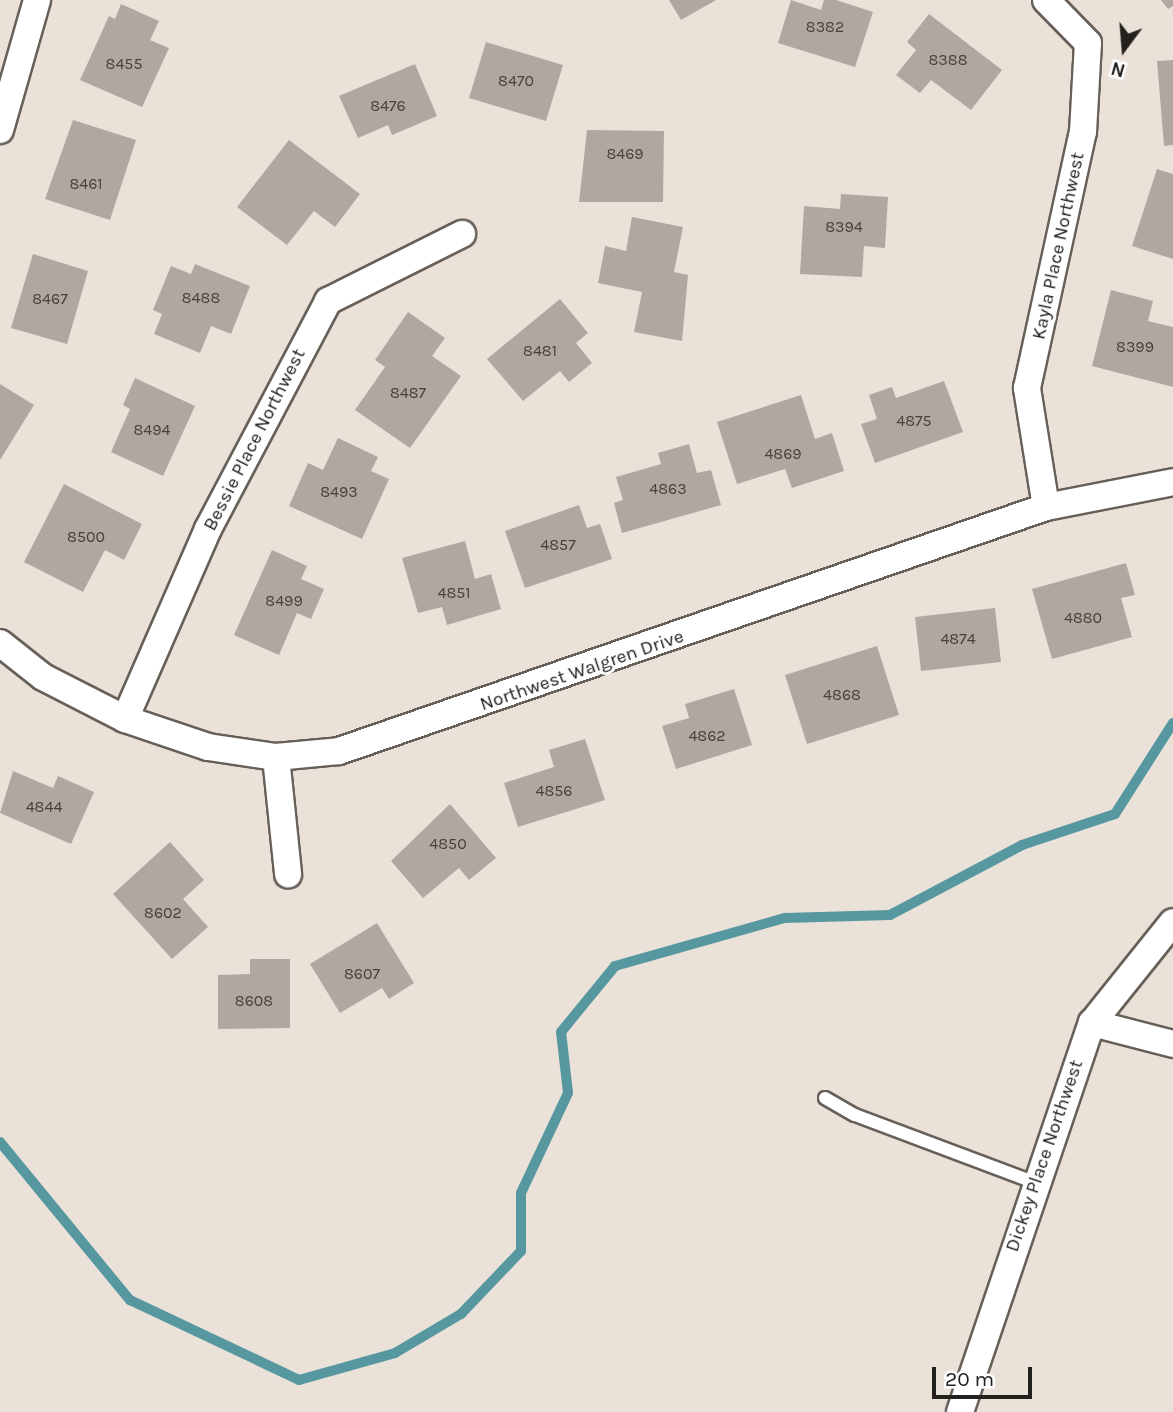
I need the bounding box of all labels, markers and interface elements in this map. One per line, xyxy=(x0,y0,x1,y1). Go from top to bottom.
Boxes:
north arrow xyxy=(1089,14,1159,84)
house number: 8382 xyxy=(806,17,844,37)
house number: 8388 xyxy=(929,50,967,70)
house number: 8455 xyxy=(106,54,142,74)
text: N xyxy=(1109,57,1128,82)
house number: 8470 xyxy=(498,71,534,91)
house number: 8476 xyxy=(370,96,406,116)
house number: 8469 xyxy=(606,144,644,164)
street label: Kayla Place Northwest xyxy=(1028,150,1090,342)
house number: 8461 xyxy=(69,174,103,194)
house number: 8394 xyxy=(825,217,863,237)
house number: 8488 xyxy=(182,288,220,308)
house number: 8467 xyxy=(32,289,68,309)
house number: 8399 xyxy=(1116,337,1154,357)
house number: 8481 xyxy=(523,341,557,361)
street label: Bessie Place Northwest xyxy=(199,345,311,535)
house number: 8487 xyxy=(390,383,426,403)
house number: 4875 xyxy=(896,411,932,431)
house number: 8494 xyxy=(134,420,170,440)
house number: 4869 xyxy=(764,444,802,464)
house number: 4863 xyxy=(649,479,687,499)
house number: 8493 xyxy=(320,482,358,502)
house number: 8500 xyxy=(67,527,105,547)
house number: 4857 xyxy=(540,535,576,555)
house number: 4851 xyxy=(437,583,471,603)
house number: 8499 xyxy=(265,591,303,611)
house number: 4880 xyxy=(1064,608,1102,628)
street label: Northwest Walgren Drive xyxy=(477,625,687,717)
house number: 4874 xyxy=(940,629,976,649)
house number: 4868 xyxy=(823,685,861,705)
house number: 4862 xyxy=(688,726,726,746)
house number: 4856 xyxy=(536,781,572,801)
house number: 4844 xyxy=(26,797,62,817)
house number: 4850 xyxy=(429,834,467,854)
house number: 8602 xyxy=(144,903,182,923)
house number: 8607 xyxy=(344,964,380,984)
house number: 8608 xyxy=(235,991,273,1011)
street label: Dickey Place Northwest xyxy=(1001,1057,1089,1255)
scale bar xyxy=(935,1352,1035,1396)
text: 20 m xyxy=(945,1367,994,1391)

